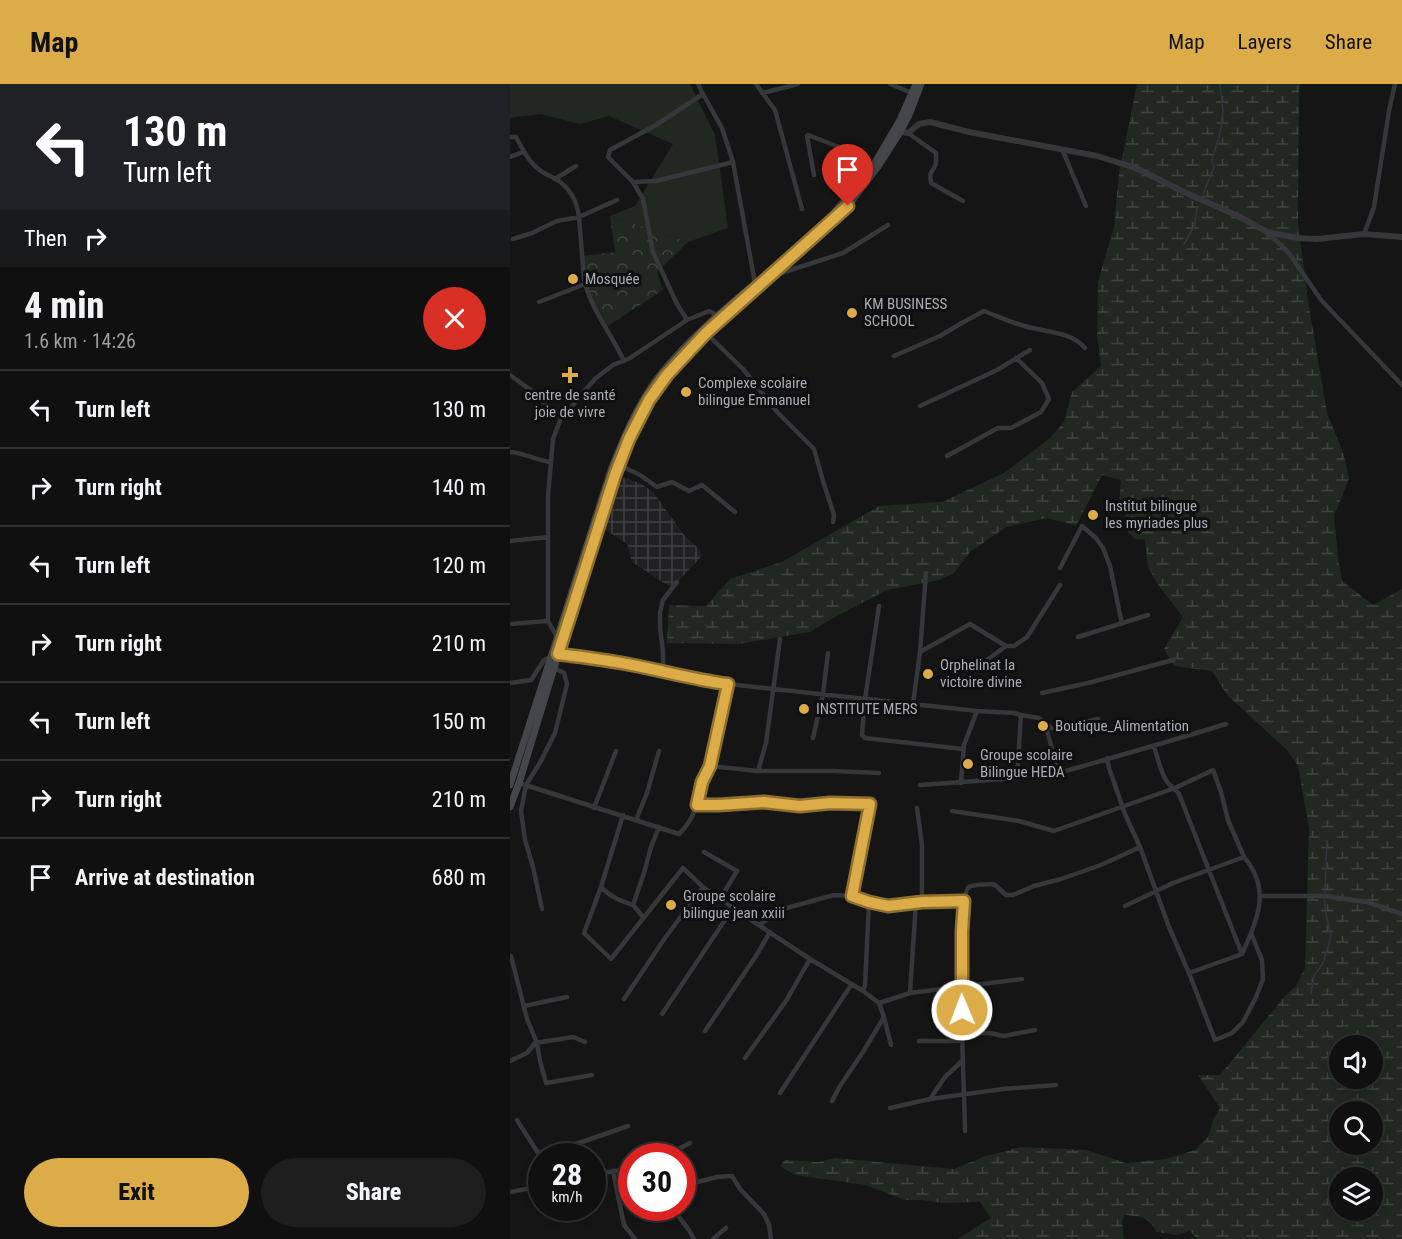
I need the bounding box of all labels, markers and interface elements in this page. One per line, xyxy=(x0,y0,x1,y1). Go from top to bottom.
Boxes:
text: Map xyxy=(30,26,78,59)
text: Map xyxy=(1168,30,1205,54)
text: Layers xyxy=(1238,30,1292,54)
text: Share xyxy=(1325,30,1372,54)
text: 130 m xyxy=(123,107,228,156)
icon: left xyxy=(24,108,102,186)
pin xyxy=(822,144,873,206)
icon: arrive xyxy=(831,153,864,186)
text: Turn left xyxy=(123,157,212,189)
icon: right xyxy=(79,222,112,255)
text: Then xyxy=(24,226,67,251)
place label: Mosquée xyxy=(585,270,640,288)
marker: Mosquée xyxy=(566,272,580,286)
text: 4 min xyxy=(24,285,104,327)
button: close xyxy=(423,287,486,350)
place label: KM BUSINESS SCHOOL xyxy=(864,295,948,330)
marker: KM BUSINESS SCHOOL xyxy=(845,306,859,320)
text: 1.6 km · 14:26 xyxy=(24,329,136,353)
marker: centre de santé joie de vivre xyxy=(561,366,579,384)
place label: Complexe scolaire bilingue Emmanuel xyxy=(698,374,810,409)
marker: Complexe scolaire bilingue Emmanuel xyxy=(679,385,693,399)
place label: centre de santé joie de vivre xyxy=(524,386,616,421)
icon: left xyxy=(24,393,57,426)
text: Turn left xyxy=(75,397,150,422)
text: 130 m xyxy=(432,397,486,422)
icon: right xyxy=(24,471,57,504)
text: Turn right xyxy=(75,475,162,500)
text: 140 m xyxy=(432,475,486,500)
place label: Institut bilingue les myriades plus xyxy=(1105,497,1208,532)
marker: Institut bilingue les myriades plus xyxy=(1086,508,1100,522)
icon: left xyxy=(24,549,57,582)
text: Turn left xyxy=(75,553,150,578)
text: 120 m xyxy=(432,553,486,578)
icon: right xyxy=(24,627,57,660)
text: Turn right xyxy=(75,631,162,656)
text: 210 m xyxy=(432,631,486,656)
place label: Orphelinat la victoire divine xyxy=(940,656,1022,691)
marker: Orphelinat la victoire divine xyxy=(921,667,935,681)
place label: INSTITUTE MERS xyxy=(816,700,918,718)
marker: INSTITUTE MERS xyxy=(797,702,811,716)
icon: left xyxy=(24,705,57,738)
text: Turn left xyxy=(75,709,150,734)
text: 150 m xyxy=(432,709,486,734)
place label: Boutique_Alimentation xyxy=(1055,717,1189,735)
marker: Boutique_Alimentation xyxy=(1036,719,1050,733)
place label: Groupe scolaire Bilingue HEDA xyxy=(980,746,1073,781)
marker: Groupe scolaire Bilingue HEDA xyxy=(961,757,975,771)
icon: right xyxy=(24,783,57,816)
text: Turn right xyxy=(75,787,162,812)
text: 210 m xyxy=(432,787,486,812)
icon: arrive xyxy=(24,861,57,894)
text: Arrive at destination xyxy=(75,865,255,890)
text: 680 m xyxy=(432,865,486,890)
place label: Groupe scolaire bilingue jean xxiii xyxy=(683,887,785,922)
marker: Groupe scolaire bilingue jean xxiii xyxy=(664,898,678,912)
position arrow xyxy=(930,978,994,1042)
map controls xyxy=(1329,1035,1383,1221)
button: sound xyxy=(1329,1035,1383,1089)
button: search xyxy=(1329,1101,1383,1155)
speed limit sign: 30 xyxy=(618,1143,696,1221)
text: 28 xyxy=(552,1157,582,1192)
button: Exit xyxy=(24,1158,249,1227)
button: Share xyxy=(261,1158,486,1227)
button: layers xyxy=(1329,1167,1383,1221)
text: km/h xyxy=(552,1188,582,1206)

